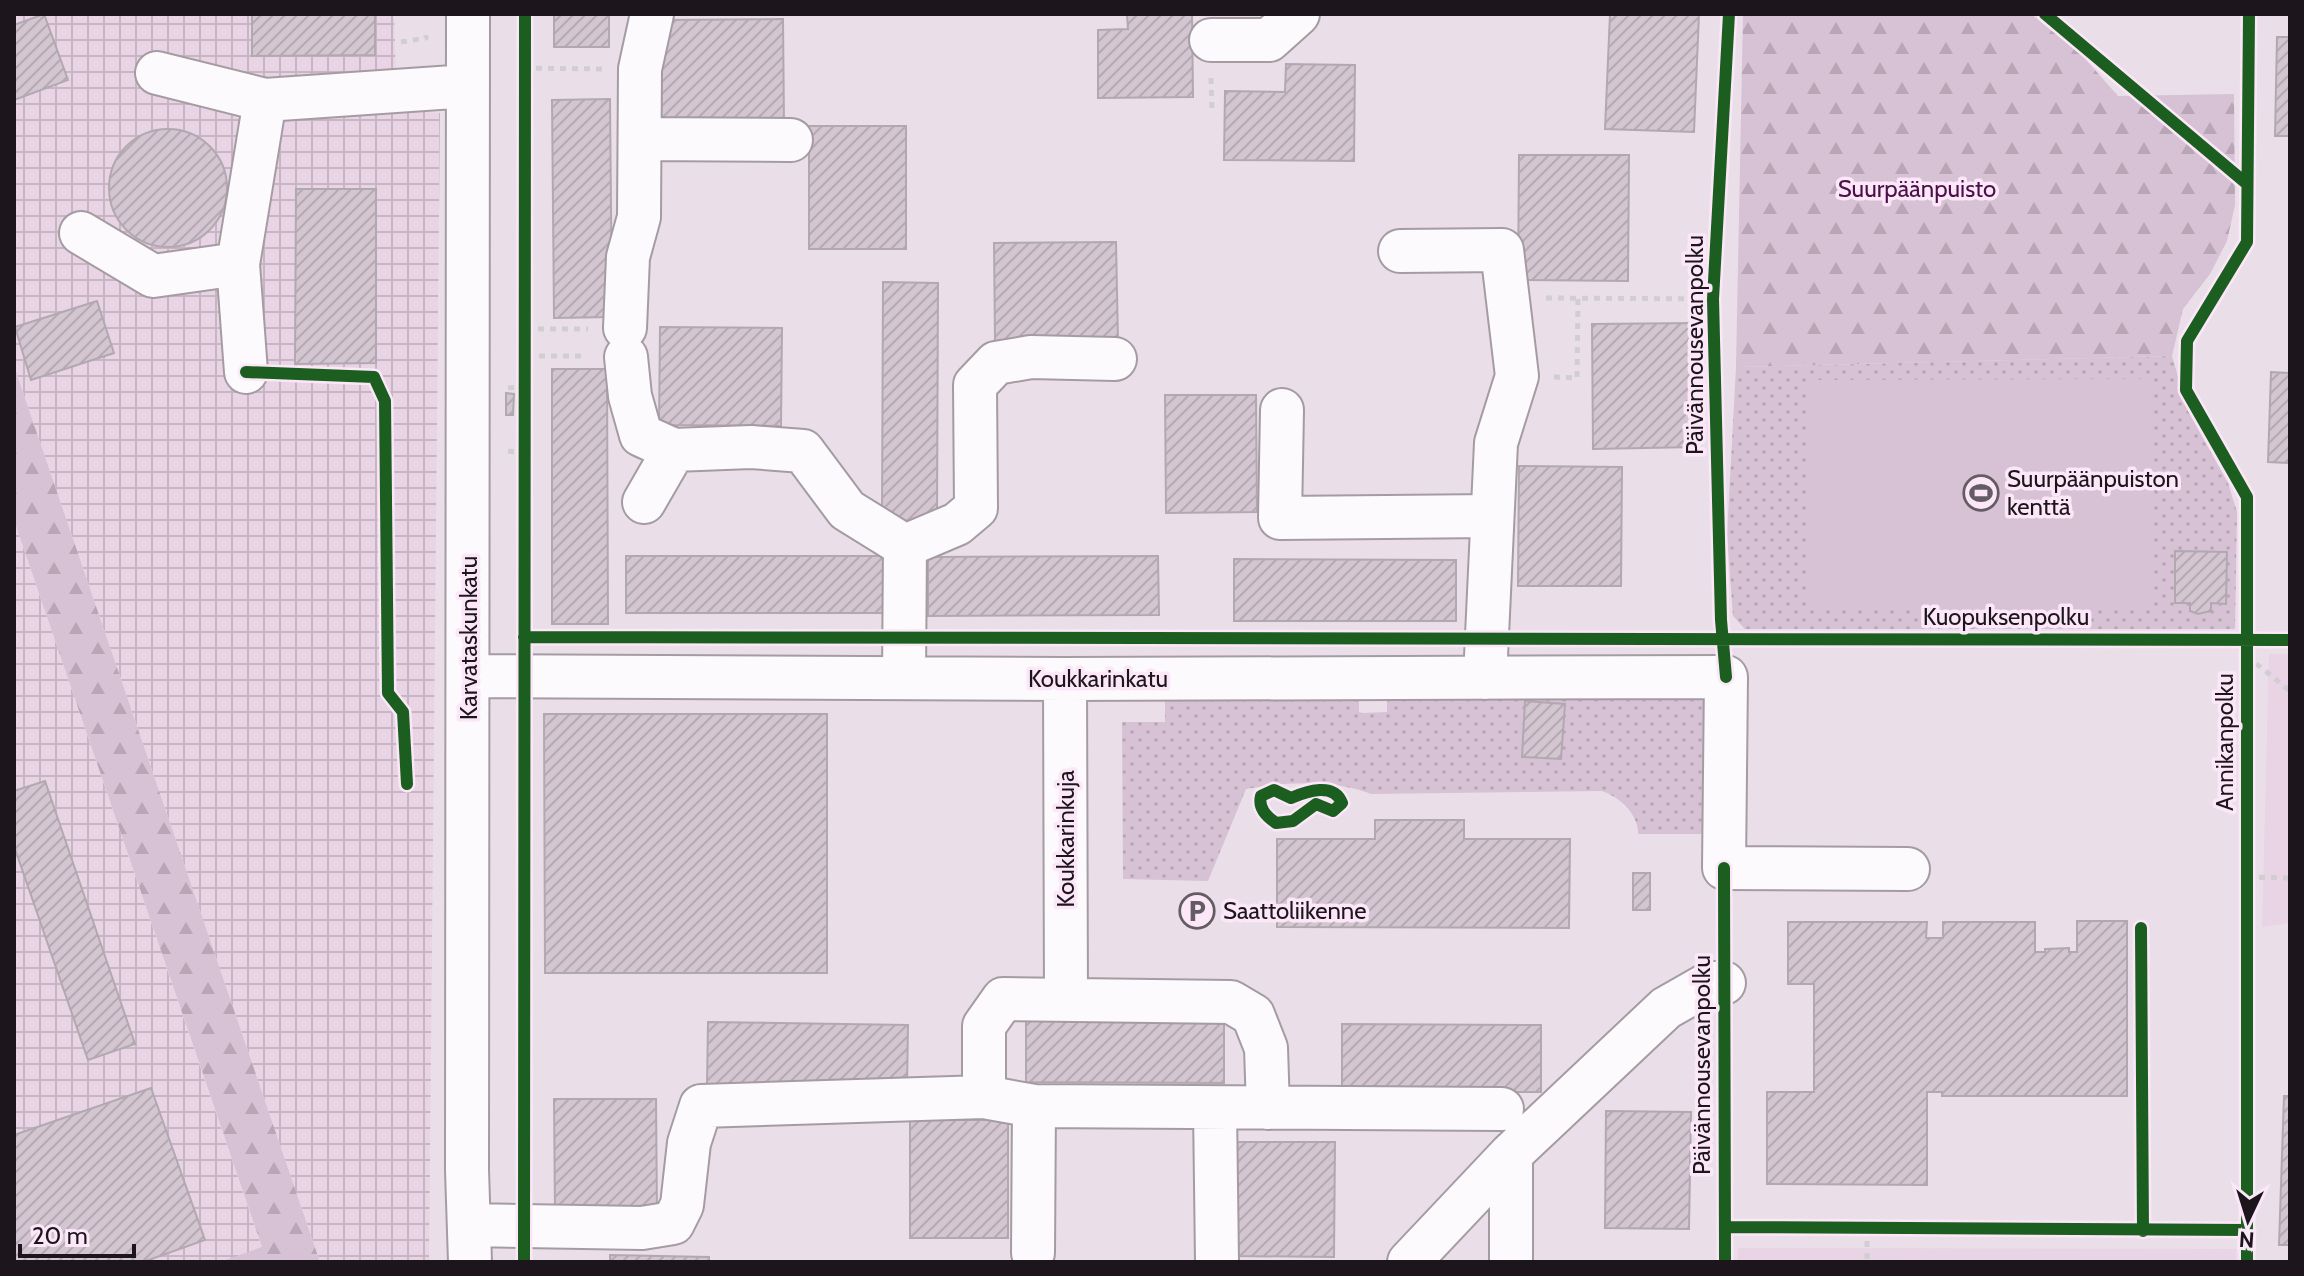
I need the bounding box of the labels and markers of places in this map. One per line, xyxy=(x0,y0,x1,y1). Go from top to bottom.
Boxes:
place label: Suurpäänpuiston kenttä xyxy=(2007,464,2179,521)
sports icon: Suurpäänpuiston kenttä xyxy=(1962,474,2000,512)
parking icon: Saattoliikenne xyxy=(1178,892,1216,930)
place label: Saattoliikenne xyxy=(1223,896,1367,925)

